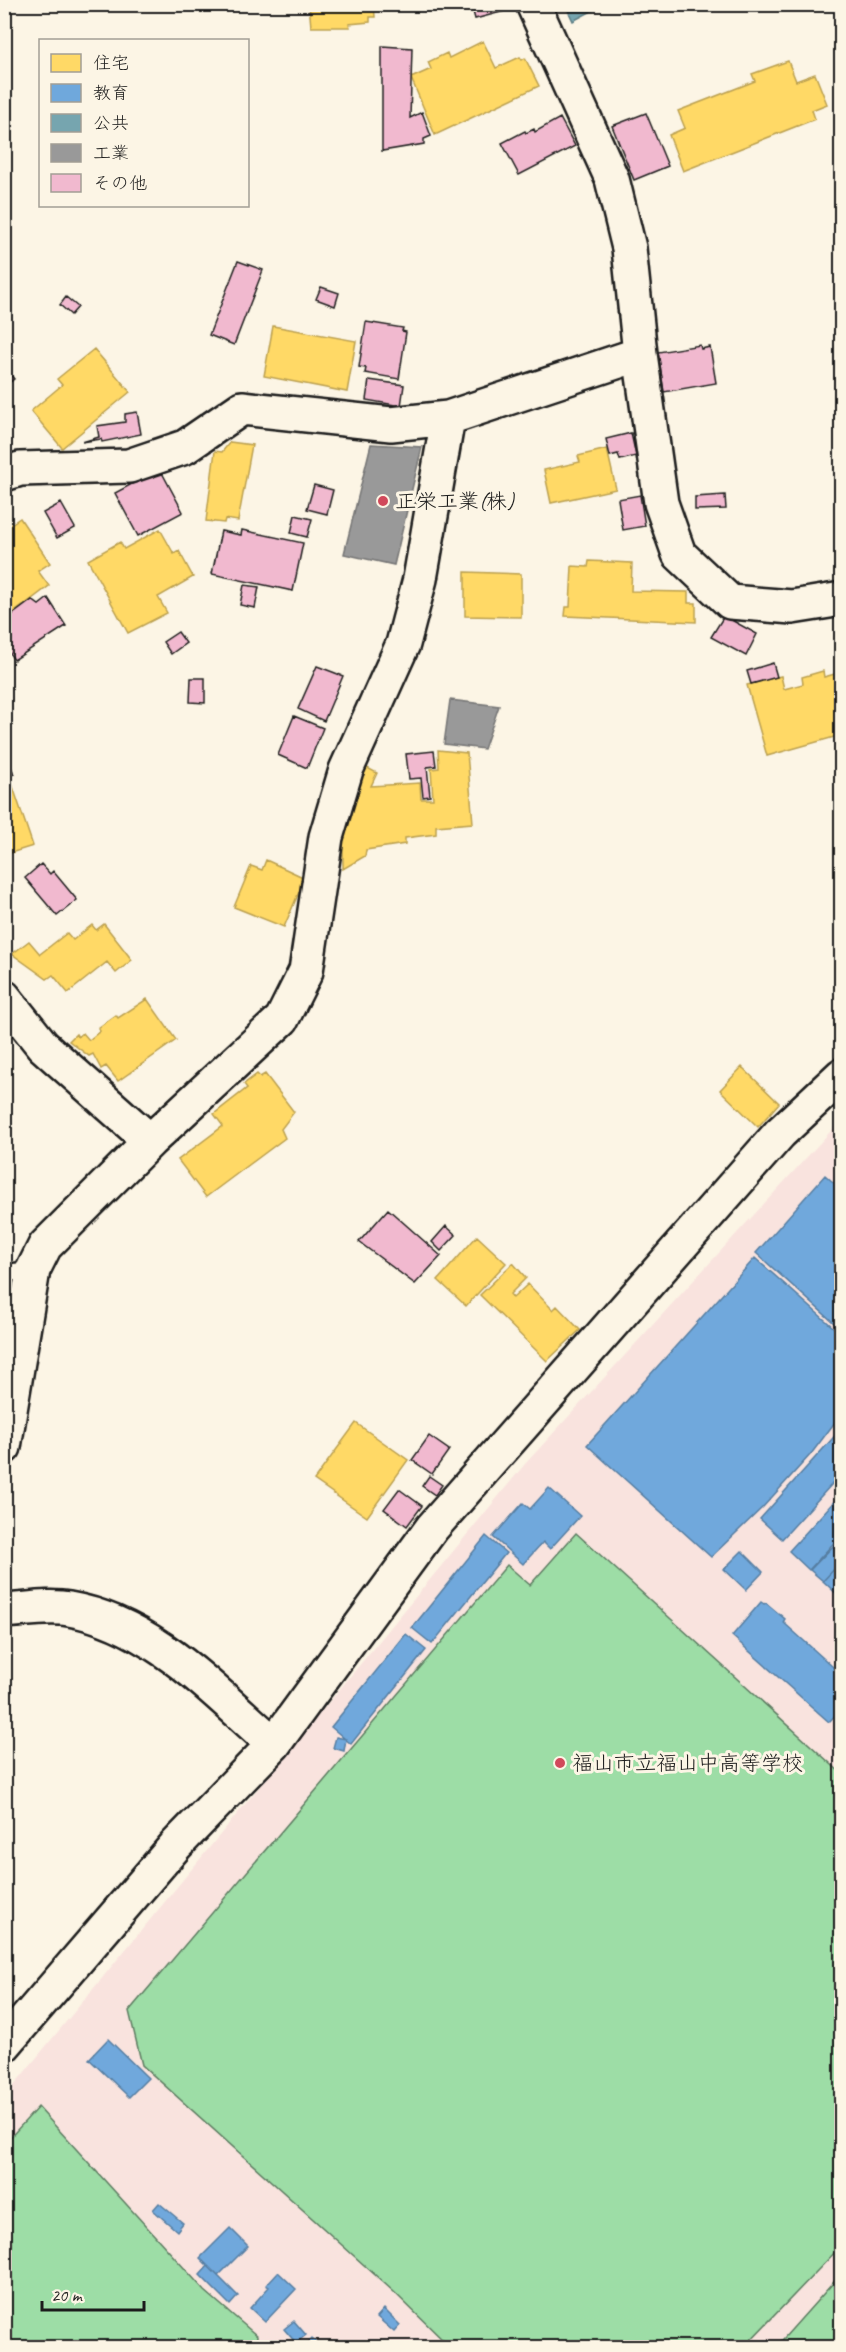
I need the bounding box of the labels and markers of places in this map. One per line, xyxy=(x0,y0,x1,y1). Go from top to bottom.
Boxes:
place label: 正栄工業(株) xyxy=(395,488,515,514)
marker: 正栄工業(株) xyxy=(376,494,390,508)
place label: 福山市立福山中高等学校 xyxy=(572,1750,803,1776)
marker: 福山市立福山中高等学校 xyxy=(553,1756,567,1770)

